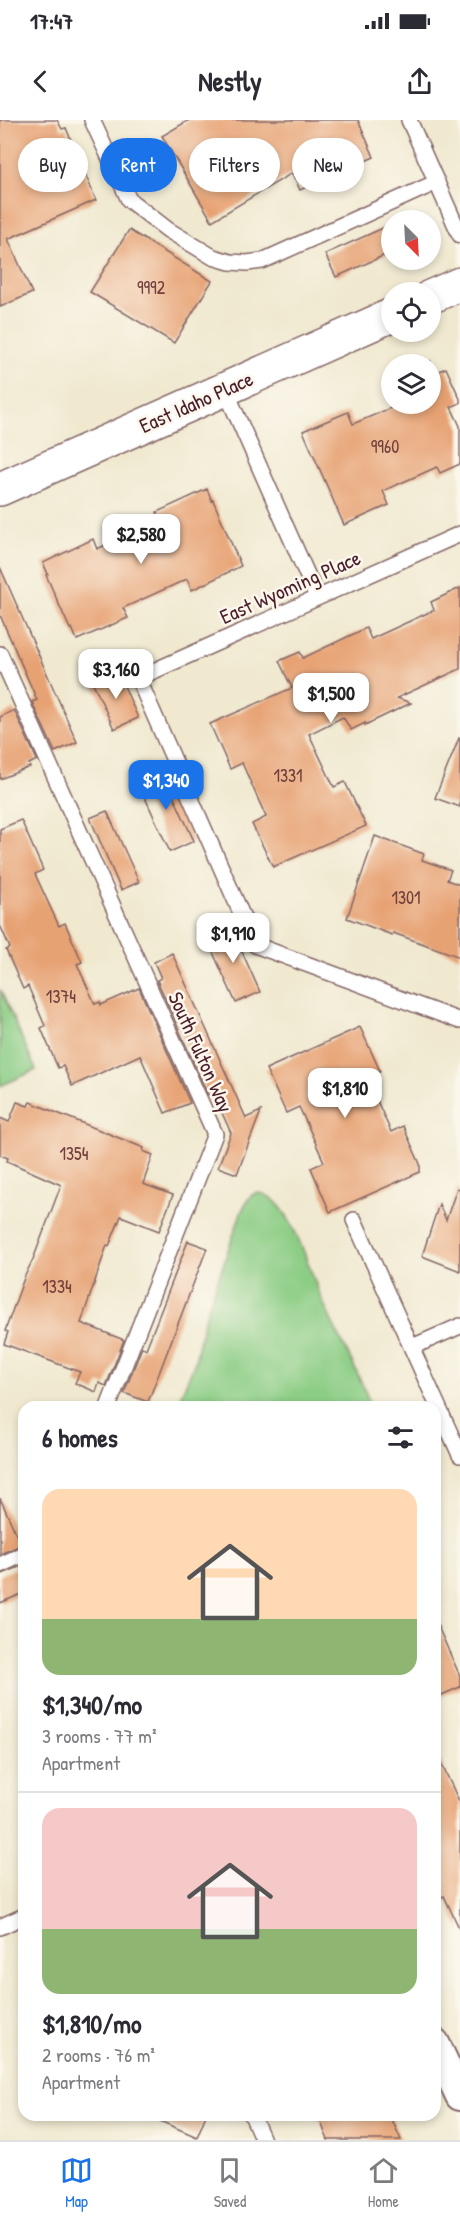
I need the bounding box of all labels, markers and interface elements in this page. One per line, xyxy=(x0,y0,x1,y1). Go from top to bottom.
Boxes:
text: 17:47 xyxy=(30,6,73,36)
text: Nestly xyxy=(198,63,262,99)
icon: back xyxy=(24,65,57,98)
icon: share xyxy=(403,65,436,98)
chip: Buy xyxy=(18,138,88,192)
chip: Rent xyxy=(100,138,177,192)
chip: Filters xyxy=(189,138,280,192)
chip: New xyxy=(292,138,364,192)
north arrow xyxy=(381,210,441,270)
map controls xyxy=(381,210,441,414)
house number: 9992 xyxy=(137,275,166,300)
button: locate xyxy=(381,282,441,342)
button: layers xyxy=(381,354,441,414)
street label: East Idaho Place xyxy=(135,364,257,440)
house number: 9960 xyxy=(371,434,399,459)
pin: $2,580 xyxy=(92,514,190,565)
text: $2,580 xyxy=(116,520,166,547)
street label: East Wyoming Place xyxy=(215,543,365,631)
pin: $3,160 xyxy=(67,649,165,700)
text: $3,160 xyxy=(92,655,140,682)
pin: $1,500 xyxy=(282,673,380,724)
text: $1,500 xyxy=(307,679,355,706)
pin: $1,340 xyxy=(117,760,215,811)
house number: 1331 xyxy=(273,763,303,788)
text: $1,340 xyxy=(143,766,189,793)
house number: 1301 xyxy=(391,885,421,910)
pin: $1,910 xyxy=(184,913,282,964)
text: $1,910 xyxy=(211,919,256,946)
house number: 1374 xyxy=(46,984,76,1009)
street label: South Fulton Way xyxy=(161,987,241,1117)
pin: $1,810 xyxy=(296,1068,394,1119)
text: $1,810 xyxy=(322,1074,368,1101)
house number: 1354 xyxy=(60,1141,89,1166)
house number: 1334 xyxy=(42,1274,72,1299)
text: 6 homes xyxy=(42,1420,118,1455)
icon: filters xyxy=(384,1421,417,1454)
icon: home xyxy=(176,1528,284,1636)
text: $1,340/mo xyxy=(42,1687,142,1722)
text: 3 rooms · 77 m² xyxy=(42,1722,156,1749)
text: Apartment xyxy=(42,1749,120,1776)
icon: home xyxy=(176,1847,284,1955)
text: $1,810/mo xyxy=(42,2006,141,2041)
text: 2 rooms · 76 m² xyxy=(42,2041,155,2068)
text: Apartment xyxy=(42,2068,120,2095)
tab: Map xyxy=(60,2154,93,2212)
tab: Saved xyxy=(213,2154,246,2212)
tab: Home xyxy=(367,2154,400,2212)

